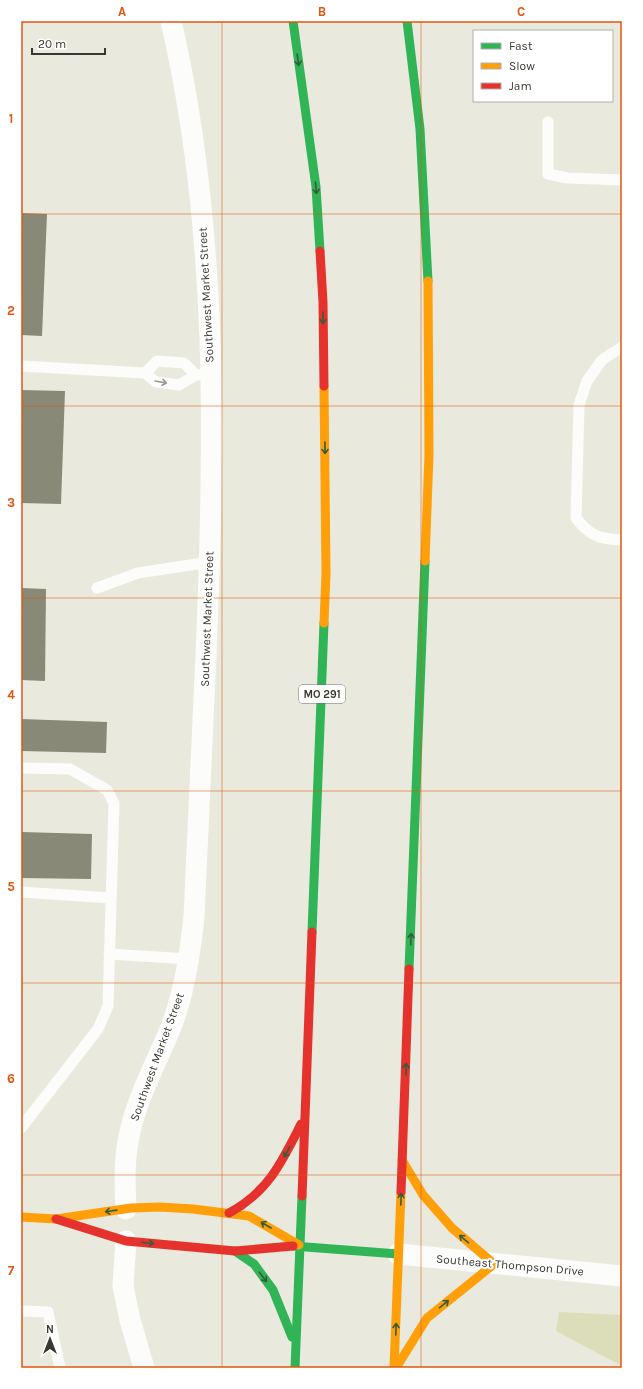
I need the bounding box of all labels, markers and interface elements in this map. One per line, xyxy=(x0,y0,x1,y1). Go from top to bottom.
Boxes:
text: A xyxy=(118,4,126,19)
text: B xyxy=(318,4,326,19)
text: C xyxy=(517,4,525,19)
scale bar xyxy=(32,30,105,56)
legend xyxy=(473,30,613,102)
text: 20 m xyxy=(38,37,66,51)
text: Fast xyxy=(509,39,533,53)
one-way arrow xyxy=(294,53,302,66)
text: Slow xyxy=(509,59,535,73)
text: Jam xyxy=(509,79,532,93)
text: 1 xyxy=(9,111,13,126)
one-way arrow xyxy=(312,181,320,194)
street label: Southwest Market Street xyxy=(195,226,217,363)
text: 2 xyxy=(7,303,15,318)
one-way arrow xyxy=(319,311,327,324)
one-way arrow xyxy=(155,378,168,386)
one-way arrow xyxy=(321,441,329,454)
text: 3 xyxy=(7,495,15,510)
street label: Southwest Market Street xyxy=(198,550,216,687)
road number: MO 291 xyxy=(299,685,345,703)
text: 4 xyxy=(7,687,15,702)
text: 5 xyxy=(7,879,15,894)
one-way arrow xyxy=(407,933,414,946)
street label: Southwest Market Street xyxy=(127,990,187,1123)
one-way arrow xyxy=(402,1063,409,1076)
text: 6 xyxy=(7,1071,15,1086)
one-way arrow xyxy=(283,1146,290,1158)
one-way arrow xyxy=(397,1193,404,1206)
one-way arrow xyxy=(105,1207,118,1215)
one-way arrow xyxy=(260,1221,272,1229)
one-way arrow xyxy=(459,1234,470,1243)
one-way arrow xyxy=(141,1239,154,1247)
street label: Southeast Thompson Drive xyxy=(436,1252,584,1278)
text: 7 xyxy=(8,1263,15,1278)
one-way arrow xyxy=(259,1271,267,1282)
one-way arrow xyxy=(439,1300,450,1309)
north arrow xyxy=(30,1319,70,1359)
text: N xyxy=(46,1323,54,1336)
one-way arrow xyxy=(392,1323,399,1336)

